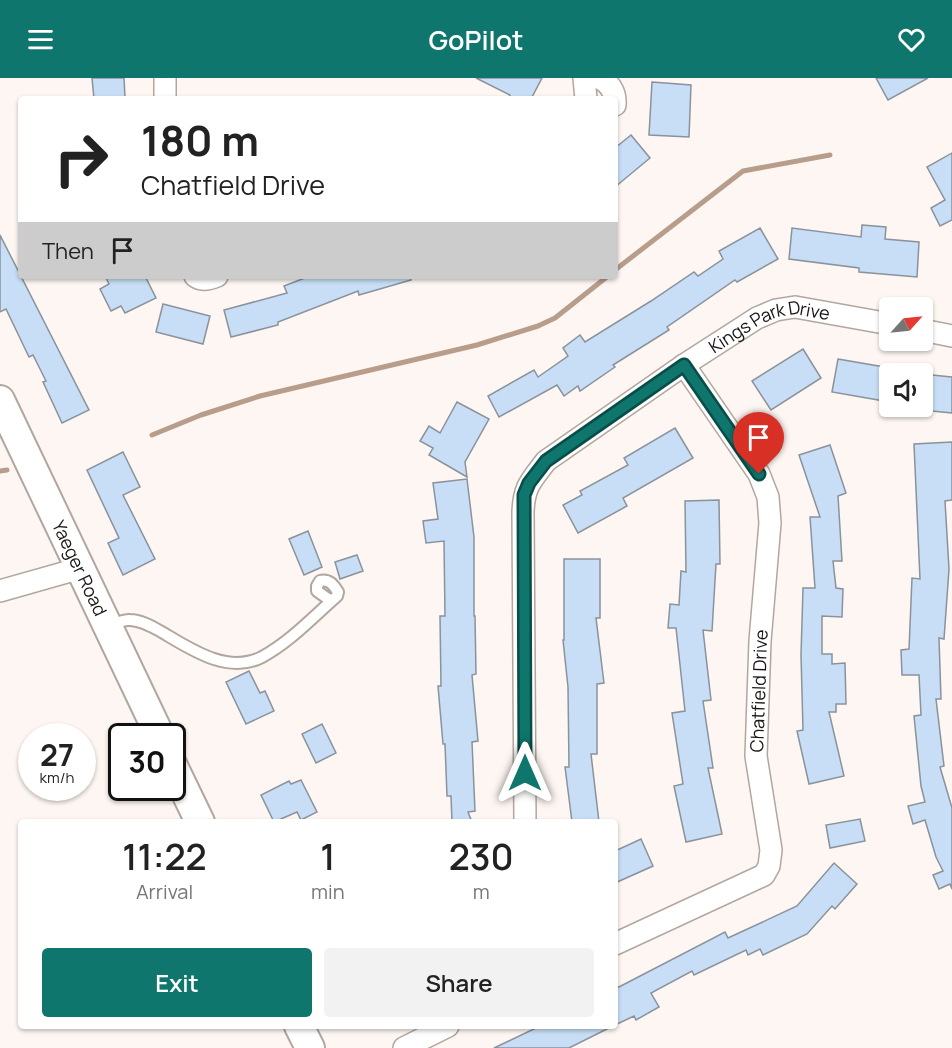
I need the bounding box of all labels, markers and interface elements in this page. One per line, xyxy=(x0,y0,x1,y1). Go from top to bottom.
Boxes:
text: GoPilot xyxy=(428,21,524,58)
icon: menu xyxy=(24,23,57,56)
icon: heart xyxy=(895,23,928,56)
text: 180 m xyxy=(141,111,259,169)
icon: right xyxy=(42,120,120,198)
text: Chatfield Drive xyxy=(141,166,325,203)
icon: arrive xyxy=(106,234,139,267)
text: Then xyxy=(42,236,94,266)
street label: Kings Park Drive xyxy=(704,294,832,358)
north arrow xyxy=(879,297,933,351)
map controls xyxy=(879,297,933,417)
button: sound xyxy=(879,363,933,417)
pin xyxy=(733,412,784,474)
icon: arrive xyxy=(742,421,775,454)
street label: Yaeger Road xyxy=(47,516,113,620)
street label: Chatfield Drive xyxy=(744,629,773,753)
speed limit sign: 30 xyxy=(108,723,186,801)
text: 27 xyxy=(40,734,74,775)
position arrow xyxy=(493,741,557,805)
text: km/h xyxy=(40,767,74,788)
text: 11:22 xyxy=(122,832,207,881)
text: 1 xyxy=(320,832,335,881)
text: 230 xyxy=(449,832,514,881)
text: Arrival xyxy=(136,878,193,905)
text: min xyxy=(311,878,345,905)
text: m xyxy=(473,878,490,905)
button: Exit xyxy=(42,948,312,1017)
button: Share xyxy=(324,948,594,1017)

